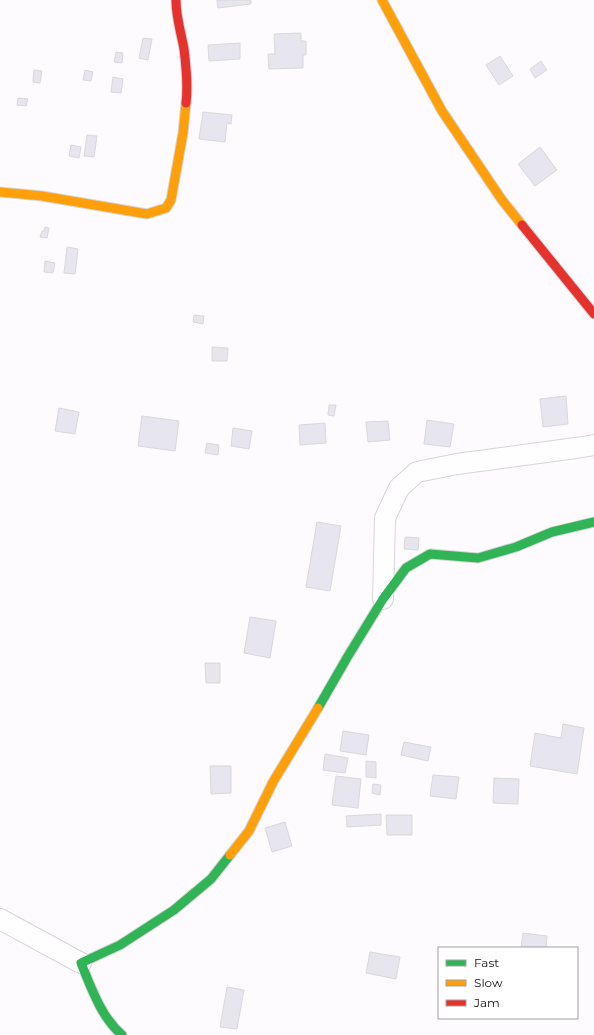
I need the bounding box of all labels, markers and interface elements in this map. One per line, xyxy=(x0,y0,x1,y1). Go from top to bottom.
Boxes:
legend xyxy=(438,947,578,1019)
text: Fast xyxy=(474,955,499,970)
text: Slow xyxy=(474,975,503,990)
text: Jam xyxy=(473,995,500,1010)

